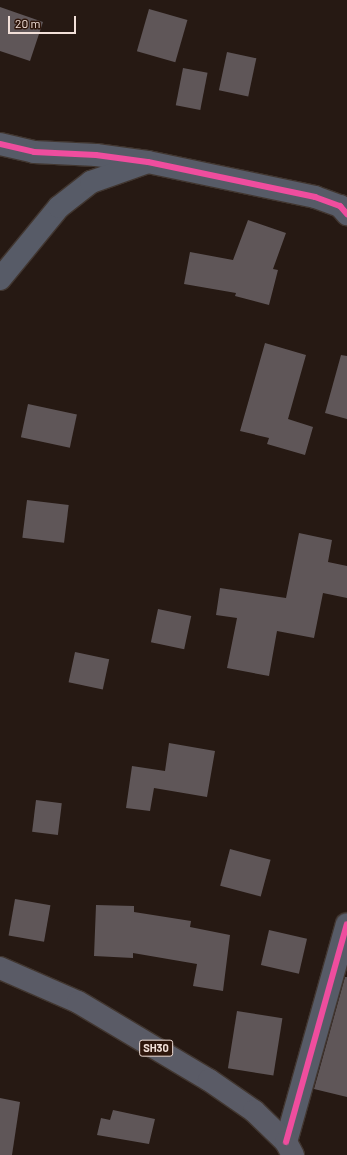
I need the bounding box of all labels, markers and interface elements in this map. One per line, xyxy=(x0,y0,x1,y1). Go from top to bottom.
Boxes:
scale bar xyxy=(10,8,78,34)
text: 20 m xyxy=(15,16,41,30)
road number: SH30 xyxy=(139,1039,173,1057)

